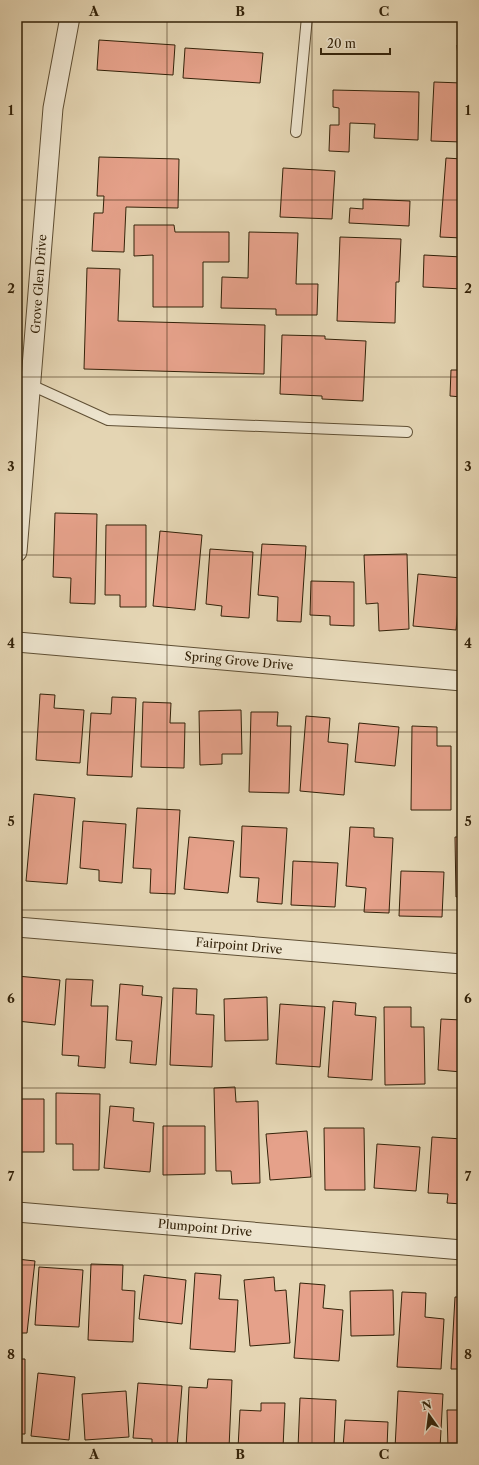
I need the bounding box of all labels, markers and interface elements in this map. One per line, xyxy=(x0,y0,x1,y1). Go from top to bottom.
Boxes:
text: A xyxy=(88,3,100,19)
text: B xyxy=(235,3,245,19)
text: C xyxy=(379,3,389,19)
scale bar xyxy=(321,30,390,56)
text: 20 m xyxy=(327,36,356,51)
text: 1 xyxy=(8,102,14,118)
text: 1 xyxy=(465,102,471,118)
street label: Grove Glen Drive xyxy=(28,234,49,334)
text: 2 xyxy=(7,280,15,296)
text: 2 xyxy=(464,280,472,296)
text: 3 xyxy=(7,458,15,474)
text: 3 xyxy=(464,458,472,474)
text: 4 xyxy=(7,635,15,651)
text: 4 xyxy=(464,635,472,651)
street label: Spring Grove Drive xyxy=(184,648,294,673)
text: 5 xyxy=(7,813,15,829)
text: 5 xyxy=(464,813,472,829)
street label: Fairpoint Drive xyxy=(195,934,283,957)
text: 6 xyxy=(7,990,15,1006)
text: 6 xyxy=(464,990,472,1006)
text: 7 xyxy=(8,1168,15,1184)
text: 7 xyxy=(465,1168,472,1184)
street label: Plumpoint Drive xyxy=(157,1216,253,1239)
text: 8 xyxy=(7,1346,15,1362)
text: 8 xyxy=(464,1346,472,1362)
north arrow xyxy=(409,1395,449,1435)
text: N xyxy=(420,1397,433,1413)
text: A xyxy=(88,1446,100,1462)
text: B xyxy=(235,1446,245,1462)
text: C xyxy=(379,1446,389,1462)

